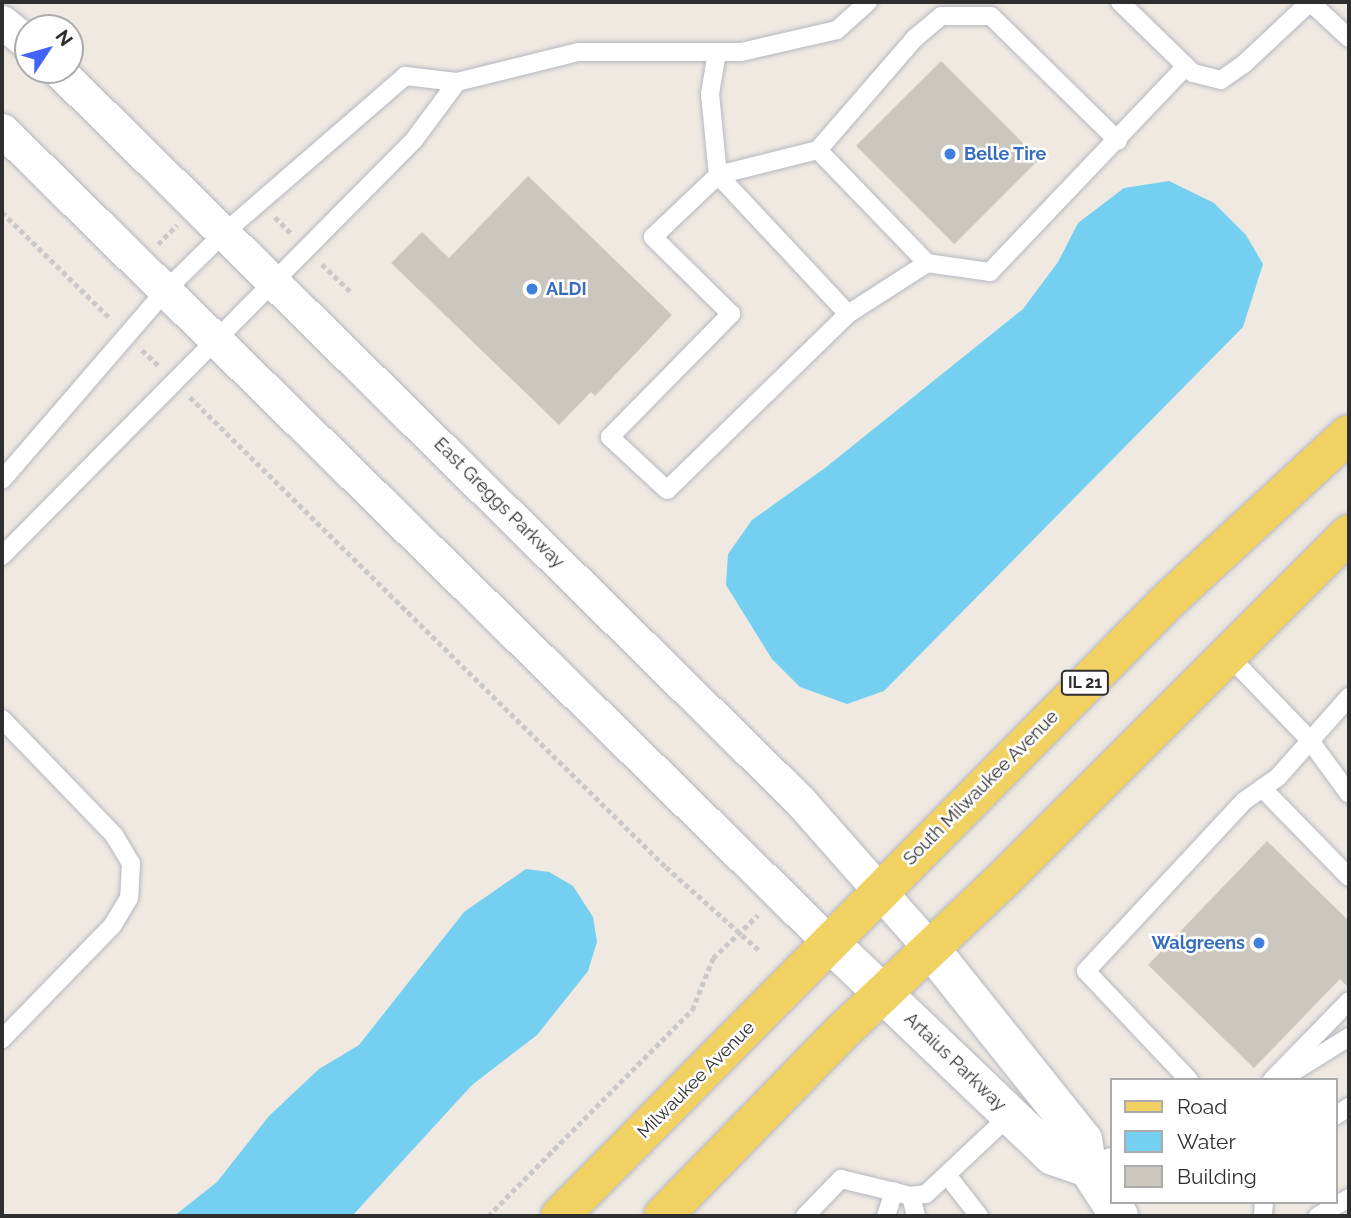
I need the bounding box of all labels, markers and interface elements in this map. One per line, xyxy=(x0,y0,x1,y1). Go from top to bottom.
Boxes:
north arrow xyxy=(14,14,84,84)
text: N xyxy=(51,26,78,50)
place label: Belle Tire xyxy=(964,143,1047,165)
marker: Belle Tire xyxy=(942,146,958,162)
place label: ALDI xyxy=(546,278,587,300)
marker: ALDI xyxy=(524,281,540,297)
street label: East Greggs Parkway xyxy=(429,433,569,573)
road number: IL 21 xyxy=(1060,670,1110,696)
street label: South Milwaukee Avenue xyxy=(899,706,1063,870)
place label: Walgreens xyxy=(1151,932,1245,954)
marker: Walgreens xyxy=(1251,935,1267,951)
street label: Artaius Parkway xyxy=(900,1008,1010,1116)
street label: Milwaukee Avenue xyxy=(633,1017,759,1143)
legend xyxy=(1110,1078,1337,1204)
text: Road xyxy=(1177,1094,1227,1119)
text: Water xyxy=(1177,1129,1236,1154)
text: Building xyxy=(1177,1164,1257,1189)

